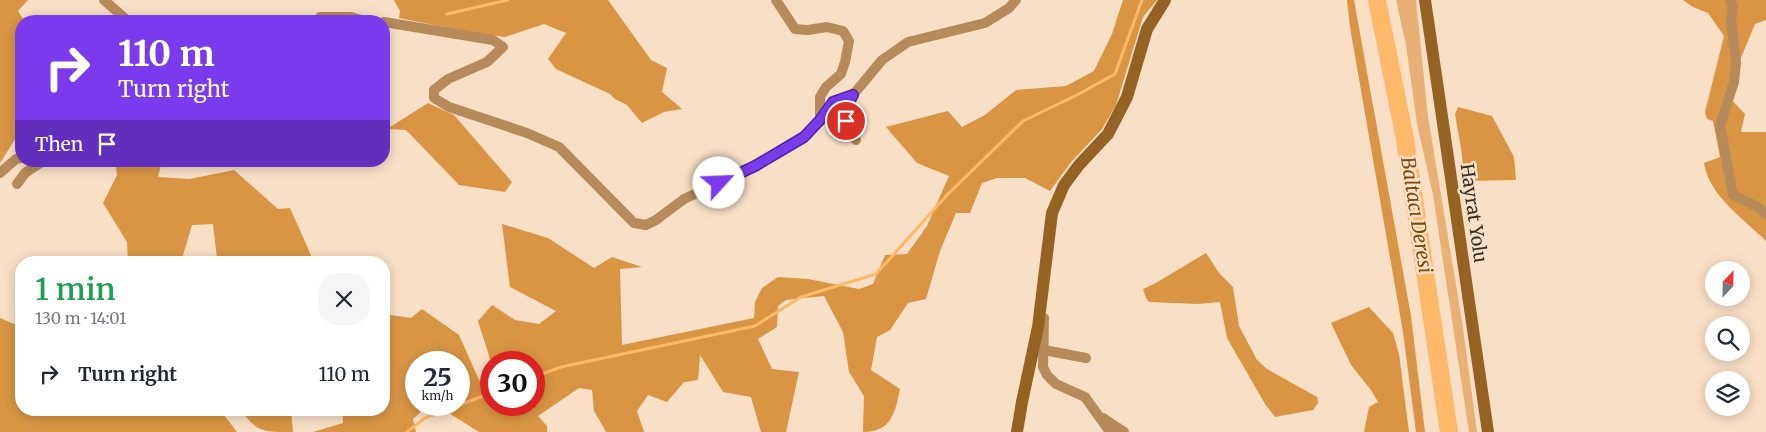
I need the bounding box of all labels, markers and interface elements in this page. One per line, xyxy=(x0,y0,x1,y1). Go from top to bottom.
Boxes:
text: 110 m xyxy=(118,32,215,76)
icon: right xyxy=(35,35,100,100)
text: Turn right xyxy=(118,75,229,103)
pin xyxy=(825,100,867,142)
icon: arrive xyxy=(832,107,860,135)
icon: arrive xyxy=(93,130,121,158)
text: Then xyxy=(35,132,83,156)
water label: Baltacı Deresi xyxy=(1396,155,1438,275)
position arrow xyxy=(692,156,744,208)
street label: Hayrat Yolu xyxy=(1456,162,1492,264)
north arrow xyxy=(1705,261,1750,306)
map controls xyxy=(1705,261,1750,416)
text: 1 min xyxy=(35,270,116,308)
button: close xyxy=(318,273,370,325)
text: 130 m · 14:01 xyxy=(35,308,126,328)
button: search xyxy=(1705,316,1750,361)
speed limit sign: 30 xyxy=(480,351,545,416)
icon: right xyxy=(35,360,63,388)
text: 25 xyxy=(423,361,452,393)
text: Turn right xyxy=(78,362,177,386)
text: 110 m xyxy=(319,362,370,386)
button: layers xyxy=(1705,371,1750,416)
text: km/h xyxy=(422,388,453,403)

